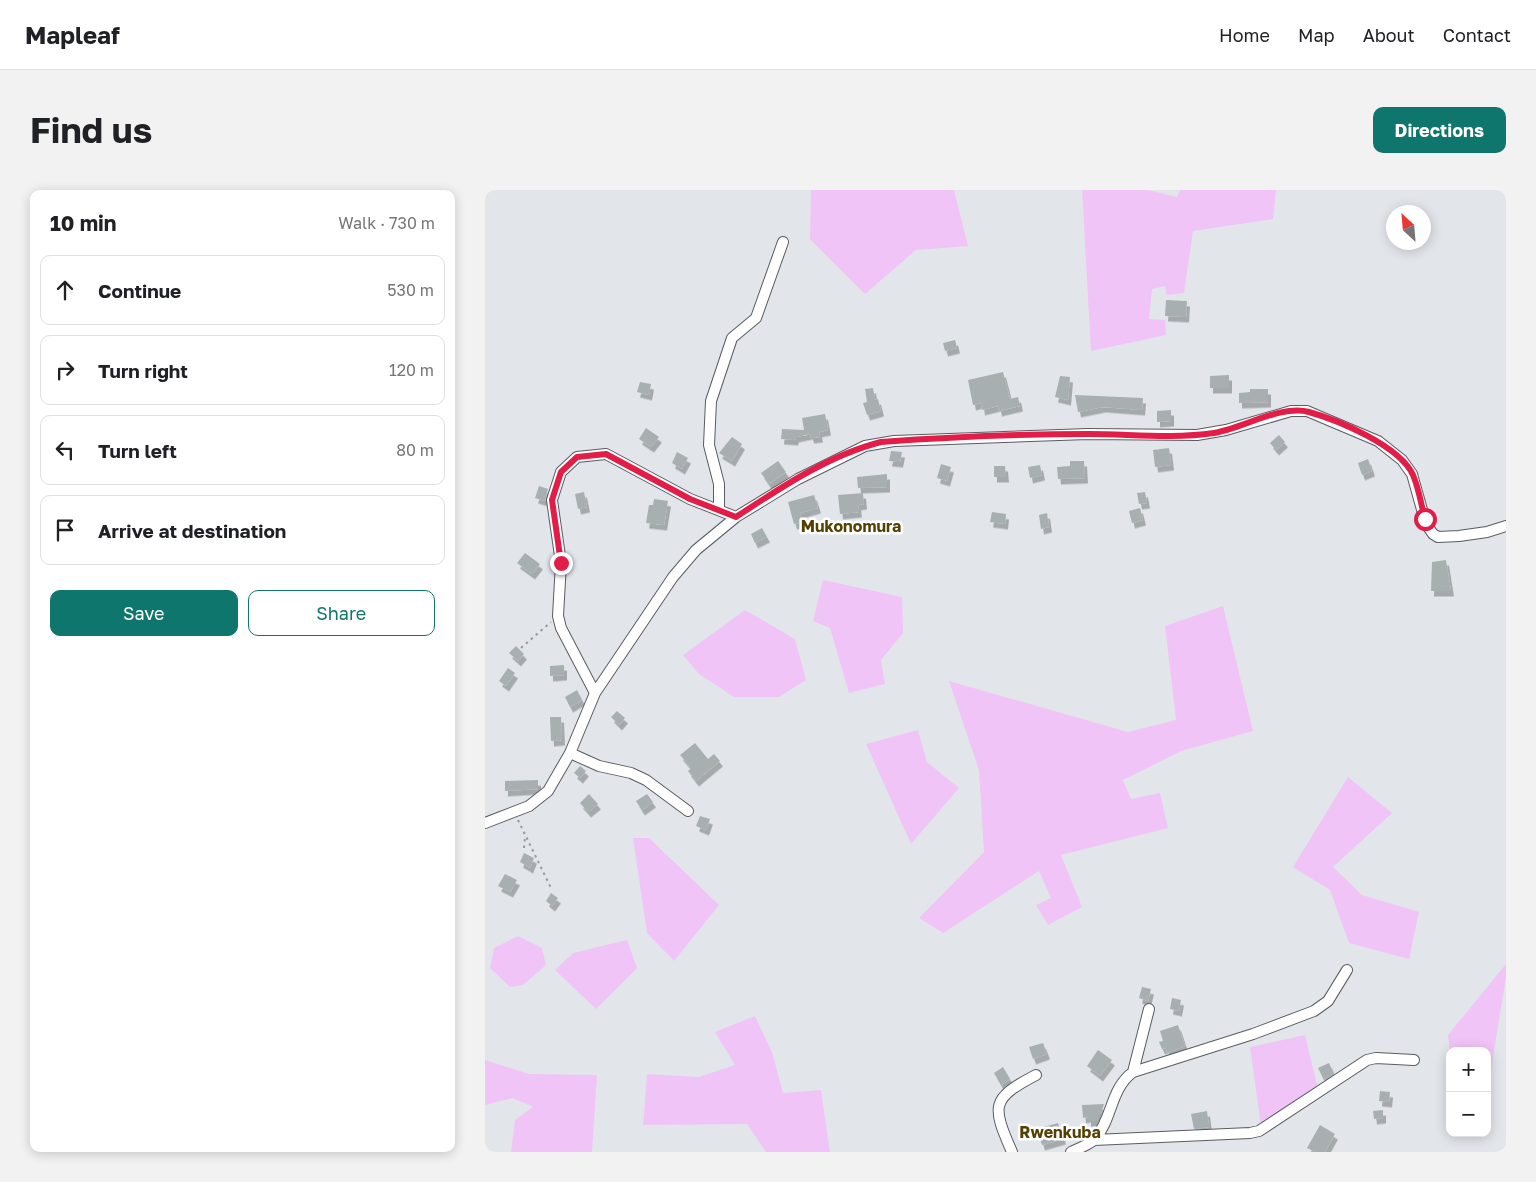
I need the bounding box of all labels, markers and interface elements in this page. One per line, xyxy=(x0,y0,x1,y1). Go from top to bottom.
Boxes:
text: Mapleaf xyxy=(25,20,120,49)
text: Home xyxy=(1219,24,1270,46)
text: Map xyxy=(1298,24,1335,46)
text: About xyxy=(1363,24,1415,46)
text: Contact xyxy=(1443,24,1511,46)
button: Directions xyxy=(1373,107,1506,153)
text: Find us xyxy=(30,109,152,151)
north arrow xyxy=(1386,205,1431,250)
text: 10 min xyxy=(50,210,117,236)
text: Walk · 730 m xyxy=(338,213,435,233)
icon: ahead xyxy=(51,276,79,304)
text: Continue xyxy=(98,279,181,302)
text: 530 m xyxy=(387,280,434,300)
icon: right xyxy=(51,356,79,384)
text: Turn right xyxy=(98,359,188,382)
text: 120 m xyxy=(389,360,434,380)
icon: left xyxy=(51,436,79,464)
text: Turn left xyxy=(98,439,177,462)
text: 80 m xyxy=(396,440,434,460)
route start xyxy=(1414,508,1437,531)
icon: arrive xyxy=(51,516,79,544)
district label: Mukonomura xyxy=(801,516,901,536)
text: Arrive at destination xyxy=(98,519,286,542)
route end xyxy=(550,552,573,575)
button: Save xyxy=(50,590,238,636)
button: Share xyxy=(248,590,435,636)
map controls xyxy=(1446,1047,1491,1137)
button: + xyxy=(1446,1047,1491,1092)
button: − xyxy=(1446,1092,1491,1137)
district label: Rwenkuba xyxy=(1019,1122,1101,1142)

